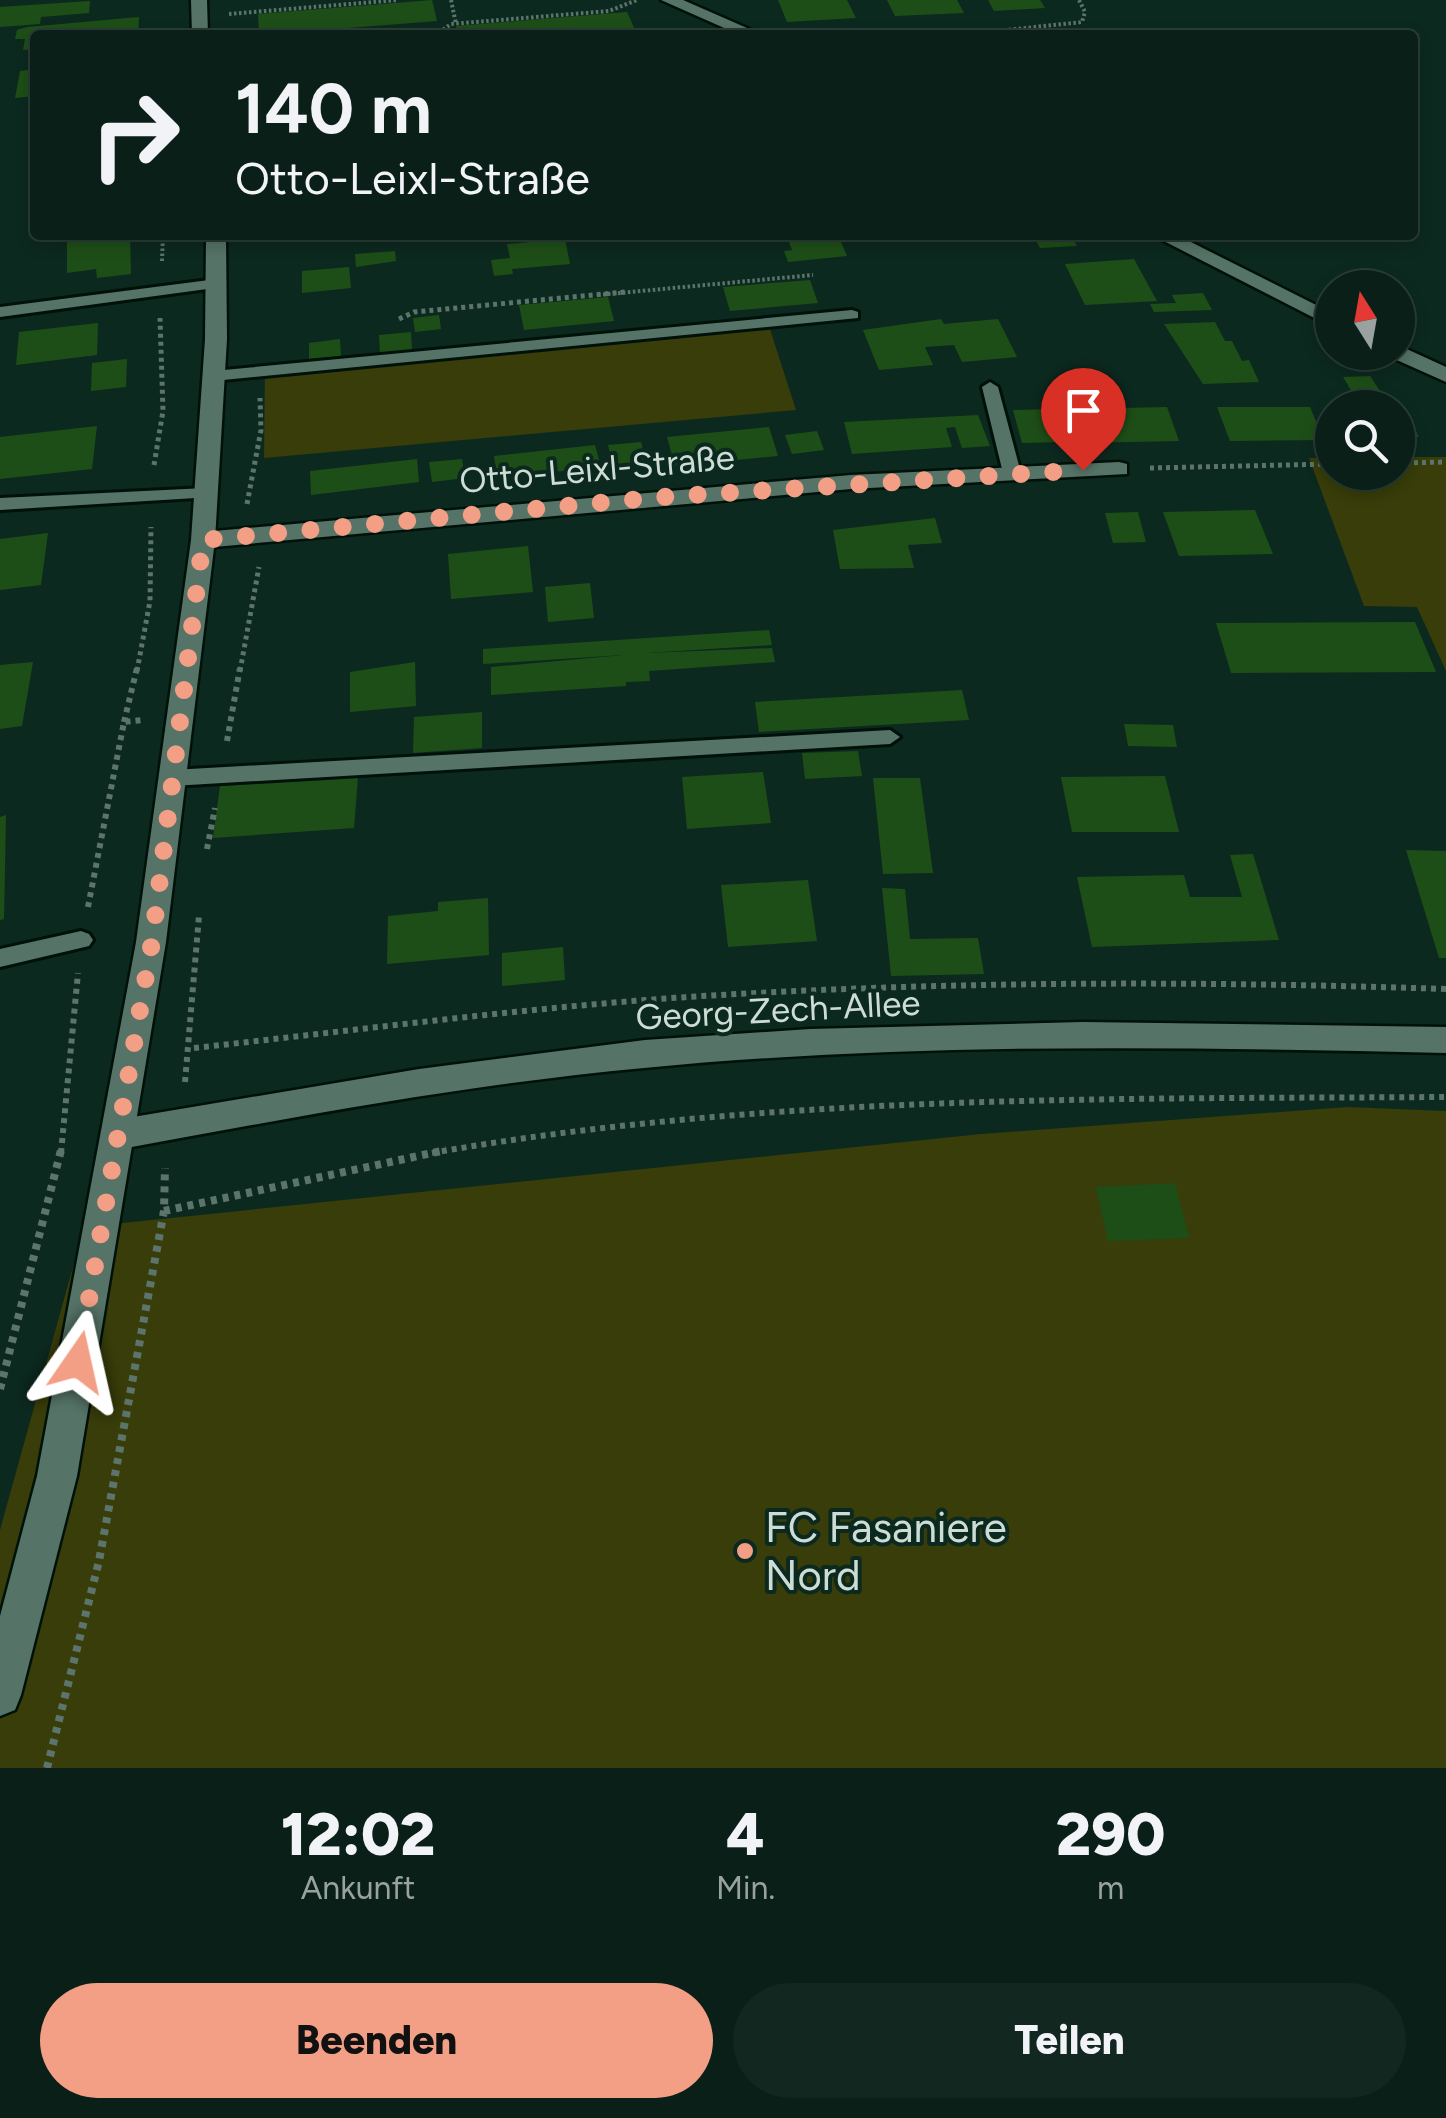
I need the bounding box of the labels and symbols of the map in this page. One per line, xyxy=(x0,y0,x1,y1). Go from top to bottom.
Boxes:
north arrow xyxy=(1315,270,1415,370)
pin xyxy=(1041,368,1126,471)
street label: Otto-Leixl-Straße xyxy=(458,436,736,502)
street label: Georg-Zech-Allee xyxy=(635,982,921,1038)
position arrow xyxy=(26,1310,130,1414)
place label: FC Fasaniere Nord xyxy=(765,1502,1007,1601)
marker: FC Fasaniere Nord xyxy=(734,1540,756,1562)

